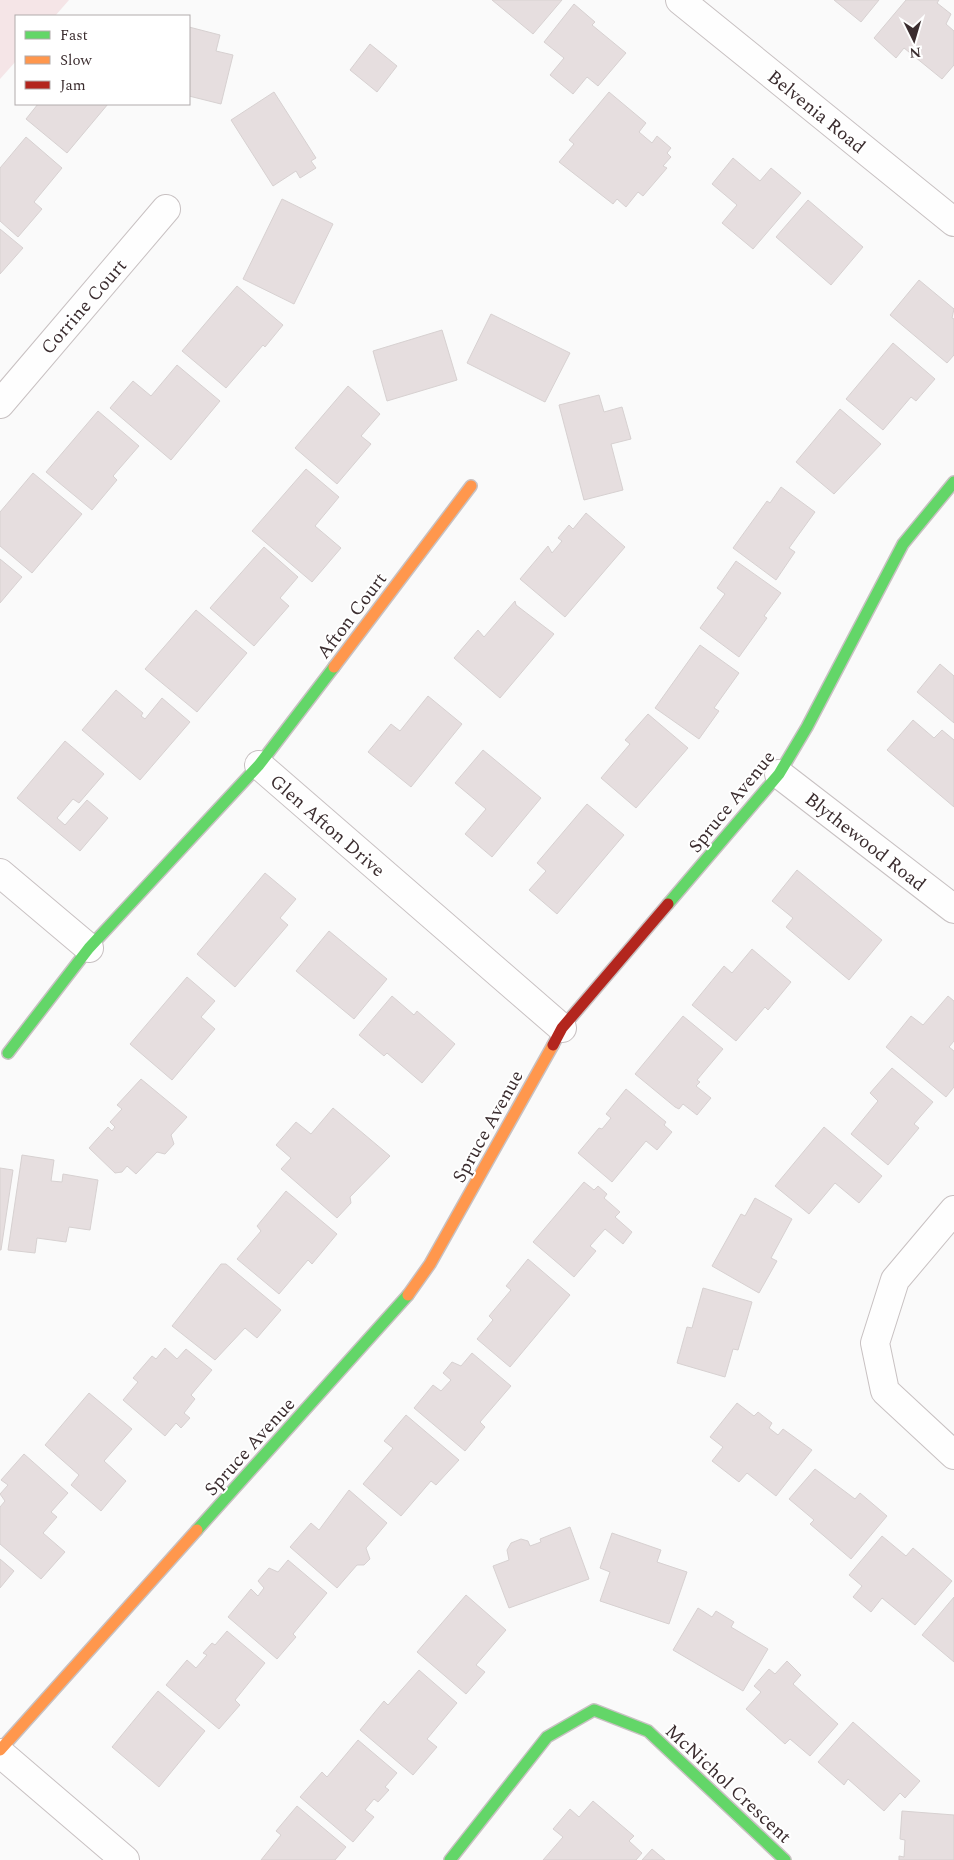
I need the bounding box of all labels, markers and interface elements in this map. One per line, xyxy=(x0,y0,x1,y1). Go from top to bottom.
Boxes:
legend xyxy=(15,15,190,105)
north arrow xyxy=(889,15,939,65)
text: Fast xyxy=(60,24,88,47)
text: N xyxy=(908,41,922,63)
text: Slow xyxy=(60,49,92,72)
street label: Belvenia Road xyxy=(760,63,872,161)
text: Jam xyxy=(60,74,86,97)
street label: Corrine Court xyxy=(34,252,134,361)
street label: Afton Court xyxy=(310,566,395,665)
street label: Spruce Avenue xyxy=(682,744,783,860)
street label: Glen Afton Drive xyxy=(263,768,391,885)
street label: Blythewood Road xyxy=(798,785,932,899)
street label: Spruce Avenue xyxy=(445,1065,531,1188)
street label: Spruce Avenue xyxy=(198,1391,303,1503)
street label: McNichol Crescent xyxy=(658,1718,798,1851)

